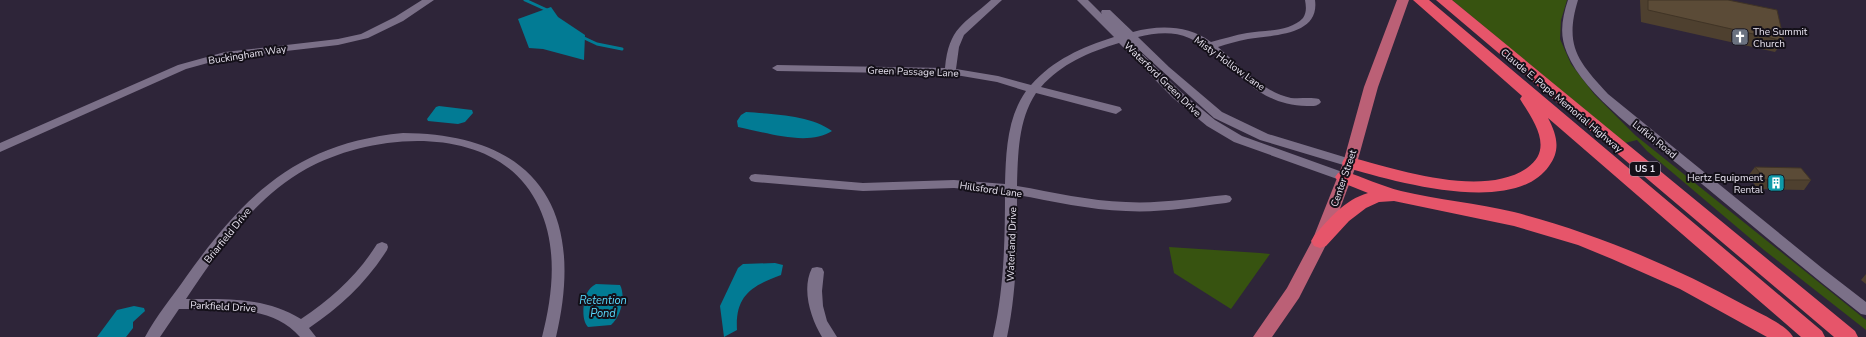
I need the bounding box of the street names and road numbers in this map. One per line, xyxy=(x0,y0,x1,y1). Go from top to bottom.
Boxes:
street label: Misty Hollow Lane xyxy=(1191,33,1268,94)
street label: Waterford Green Drive xyxy=(1121,39,1204,120)
street label: Buckingham Way xyxy=(207,42,288,68)
street label: Claude E. Pope Memorial Highway xyxy=(1497,45,1626,157)
street label: Green Passage Lane xyxy=(867,63,959,81)
street label: Lufkin Road xyxy=(1629,118,1680,162)
street label: Center Street xyxy=(1328,147,1360,209)
road number: US 1 xyxy=(1630,162,1660,176)
street label: Hillsford Lane xyxy=(959,179,1023,201)
street label: Briarfield Drive xyxy=(201,205,255,266)
street label: Waterland Drive xyxy=(1004,207,1020,281)
street label: Parkfield Drive xyxy=(190,298,256,316)

